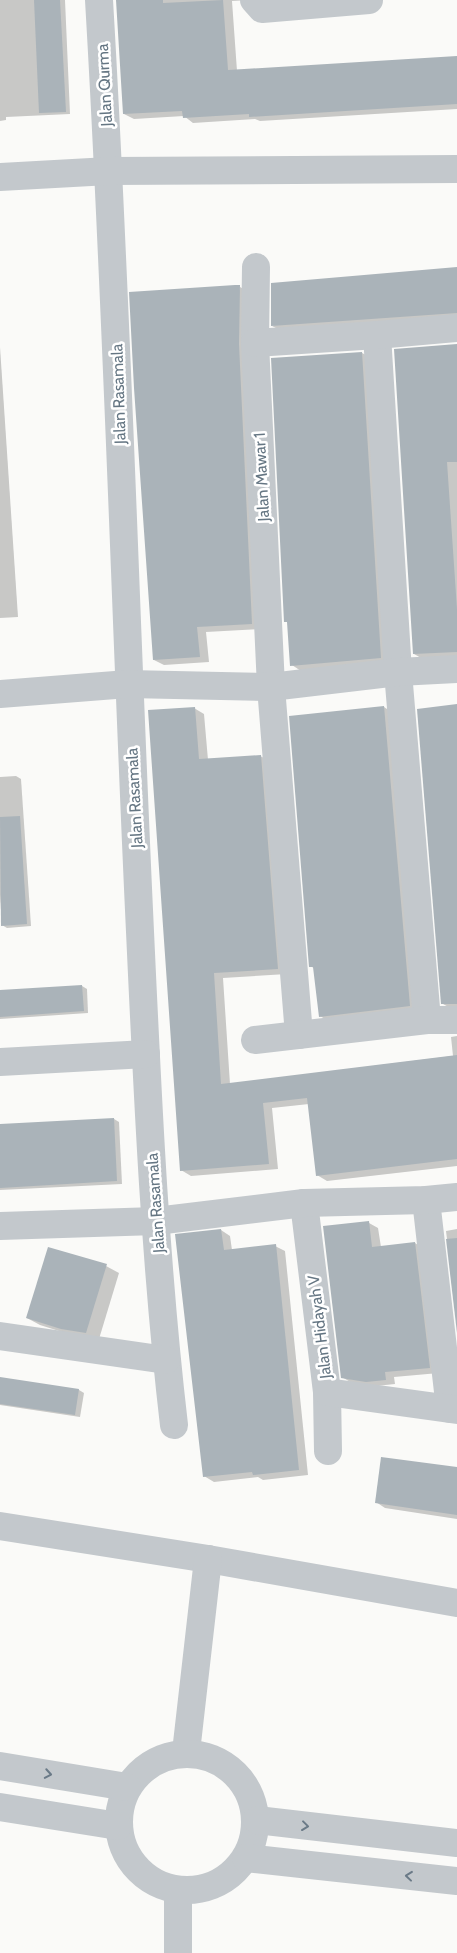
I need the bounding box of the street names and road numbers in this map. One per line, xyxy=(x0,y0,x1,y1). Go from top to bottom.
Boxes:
street label: Jalan Qurma xyxy=(93,43,116,128)
street label: Jalan Rasamala xyxy=(107,343,130,445)
street label: Jalan Mawar 1 xyxy=(250,432,273,523)
street label: Jalan Rasamala xyxy=(122,747,147,850)
street label: Jalan Rasamala xyxy=(143,1152,169,1255)
street label: Jalan Hidayah V xyxy=(304,1274,335,1381)

